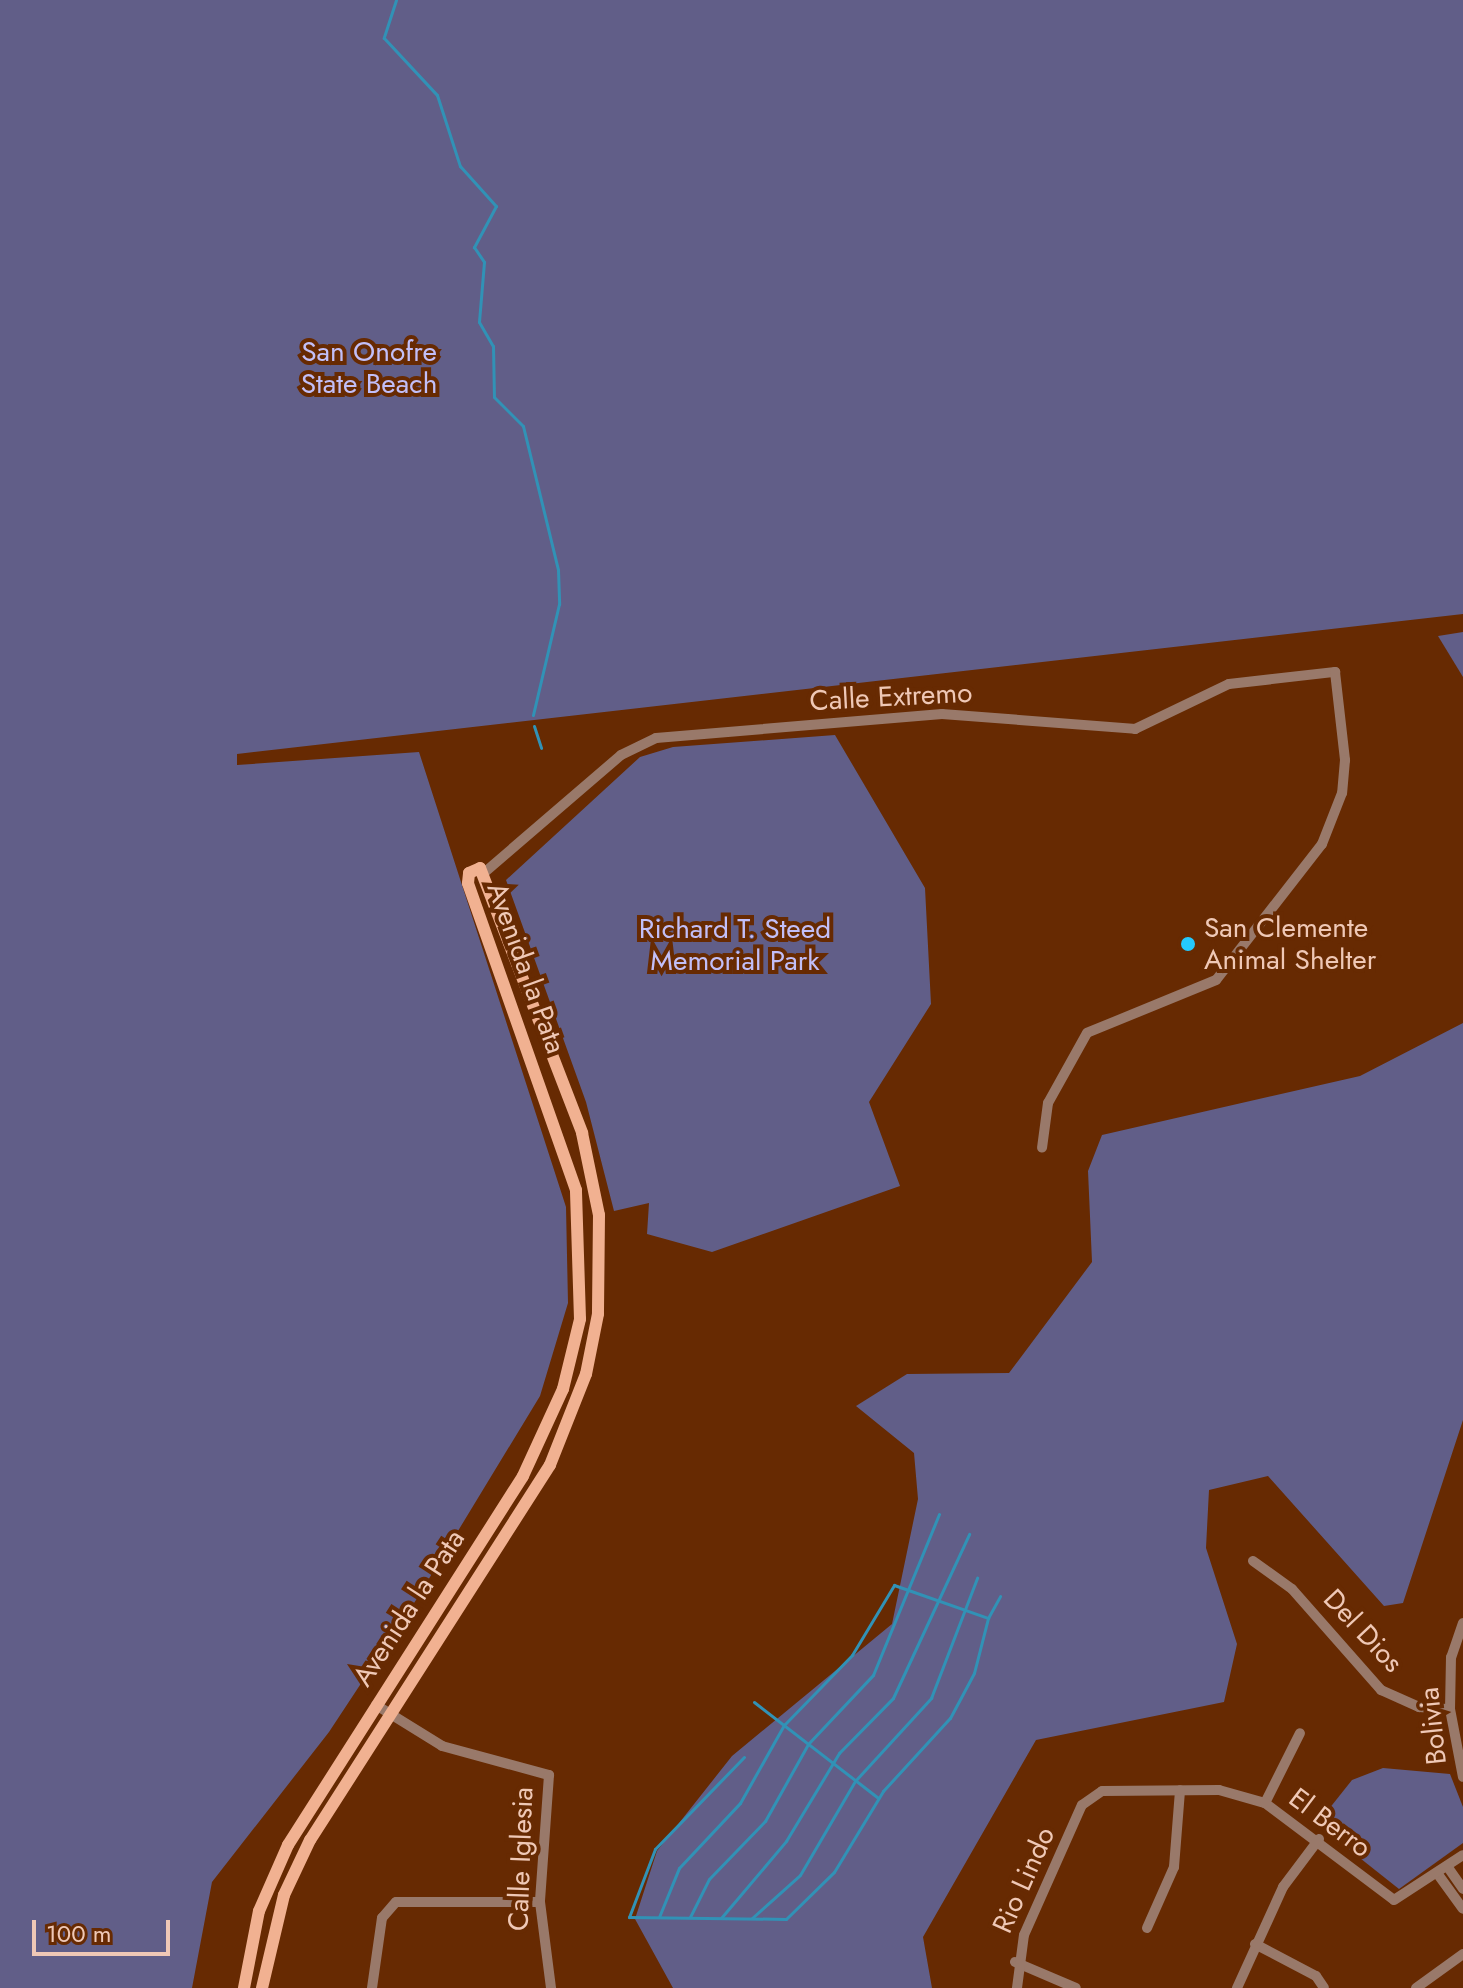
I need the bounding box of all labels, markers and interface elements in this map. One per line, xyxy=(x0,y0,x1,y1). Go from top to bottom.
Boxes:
park label: San Onofre State Beach xyxy=(301,335,437,401)
street label: Calle Extremo xyxy=(809,676,973,718)
street label: Avenida la Pata xyxy=(479,878,573,1058)
place label: San Clemente Animal Shelter xyxy=(1204,911,1376,977)
park label: Richard T. Steed Memorial Park xyxy=(639,912,831,978)
marker: San Clemente Animal Shelter xyxy=(1179,935,1197,953)
street label: Avenida la Pata xyxy=(346,1524,472,1692)
street label: Del Dios xyxy=(1316,1583,1410,1679)
street label: Bolivia xyxy=(1412,1686,1454,1766)
street label: El Berro xyxy=(1282,1781,1378,1865)
street label: Calle Iglesia xyxy=(502,1786,540,1932)
street label: Rio Lindo xyxy=(986,1822,1062,1938)
scale bar xyxy=(36,1904,174,1954)
text: 100 m xyxy=(46,1916,112,1951)

